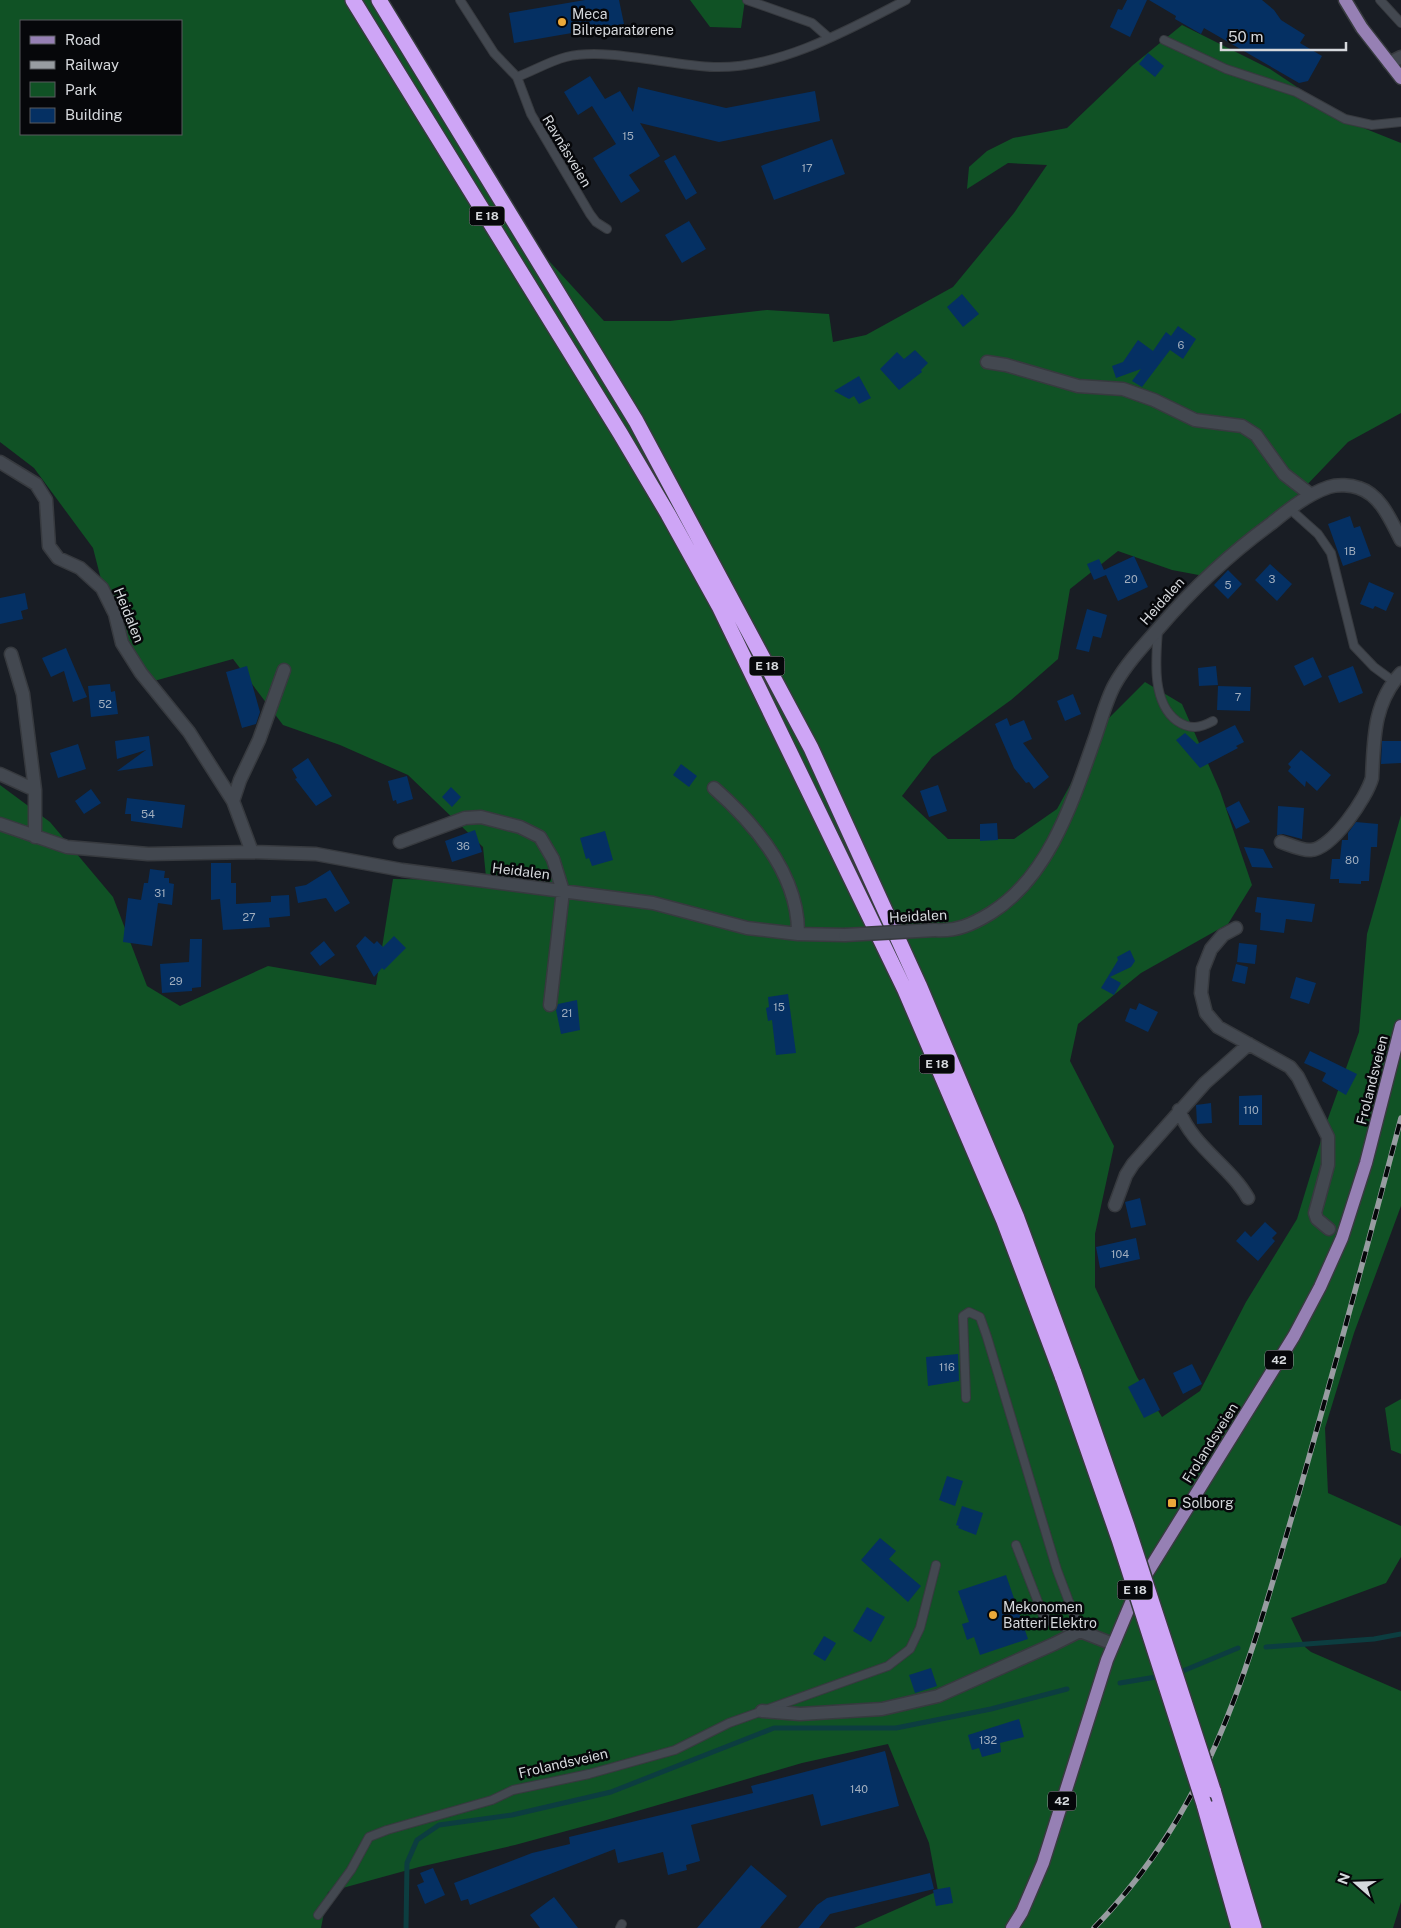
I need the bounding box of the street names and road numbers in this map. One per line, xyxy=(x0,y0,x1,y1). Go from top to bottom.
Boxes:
street label: Ravnåsveien xyxy=(539,112,595,190)
road number: E 18 xyxy=(470,207,504,226)
street label: Heidalen xyxy=(1137,574,1187,628)
street label: Heidalen xyxy=(111,585,147,645)
road number: E 18 xyxy=(750,656,784,676)
street label: Heidalen xyxy=(491,860,551,882)
street label: Heidalen xyxy=(889,906,947,926)
street label: Frolandsveien xyxy=(1353,1034,1391,1126)
road number: E 18 xyxy=(920,1054,954,1074)
road number: 42 xyxy=(1265,1350,1293,1370)
street label: Frolandsveien xyxy=(1179,1400,1241,1486)
road number: E 18 xyxy=(1118,1580,1152,1600)
street label: Frolandsveien xyxy=(517,1745,609,1781)
road number: 42 xyxy=(1048,1792,1076,1810)

